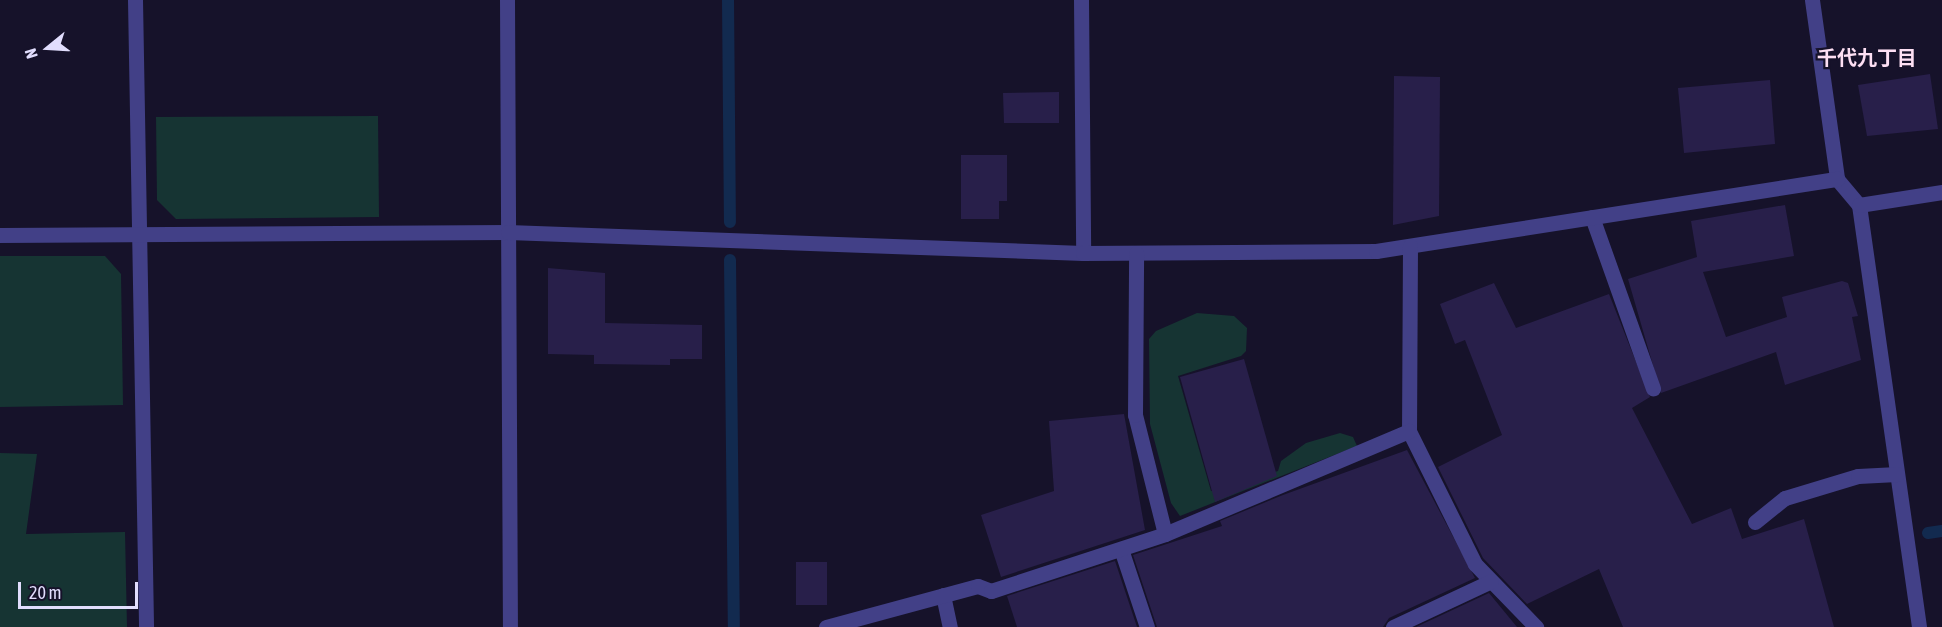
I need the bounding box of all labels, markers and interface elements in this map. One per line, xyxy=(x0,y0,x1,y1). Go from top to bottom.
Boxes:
north arrow xyxy=(18,18,78,78)
district label: 千代九丁目 xyxy=(1817,45,1917,69)
text: N xyxy=(21,46,41,61)
scale bar xyxy=(21,570,141,608)
text: 20 m xyxy=(29,582,61,603)

